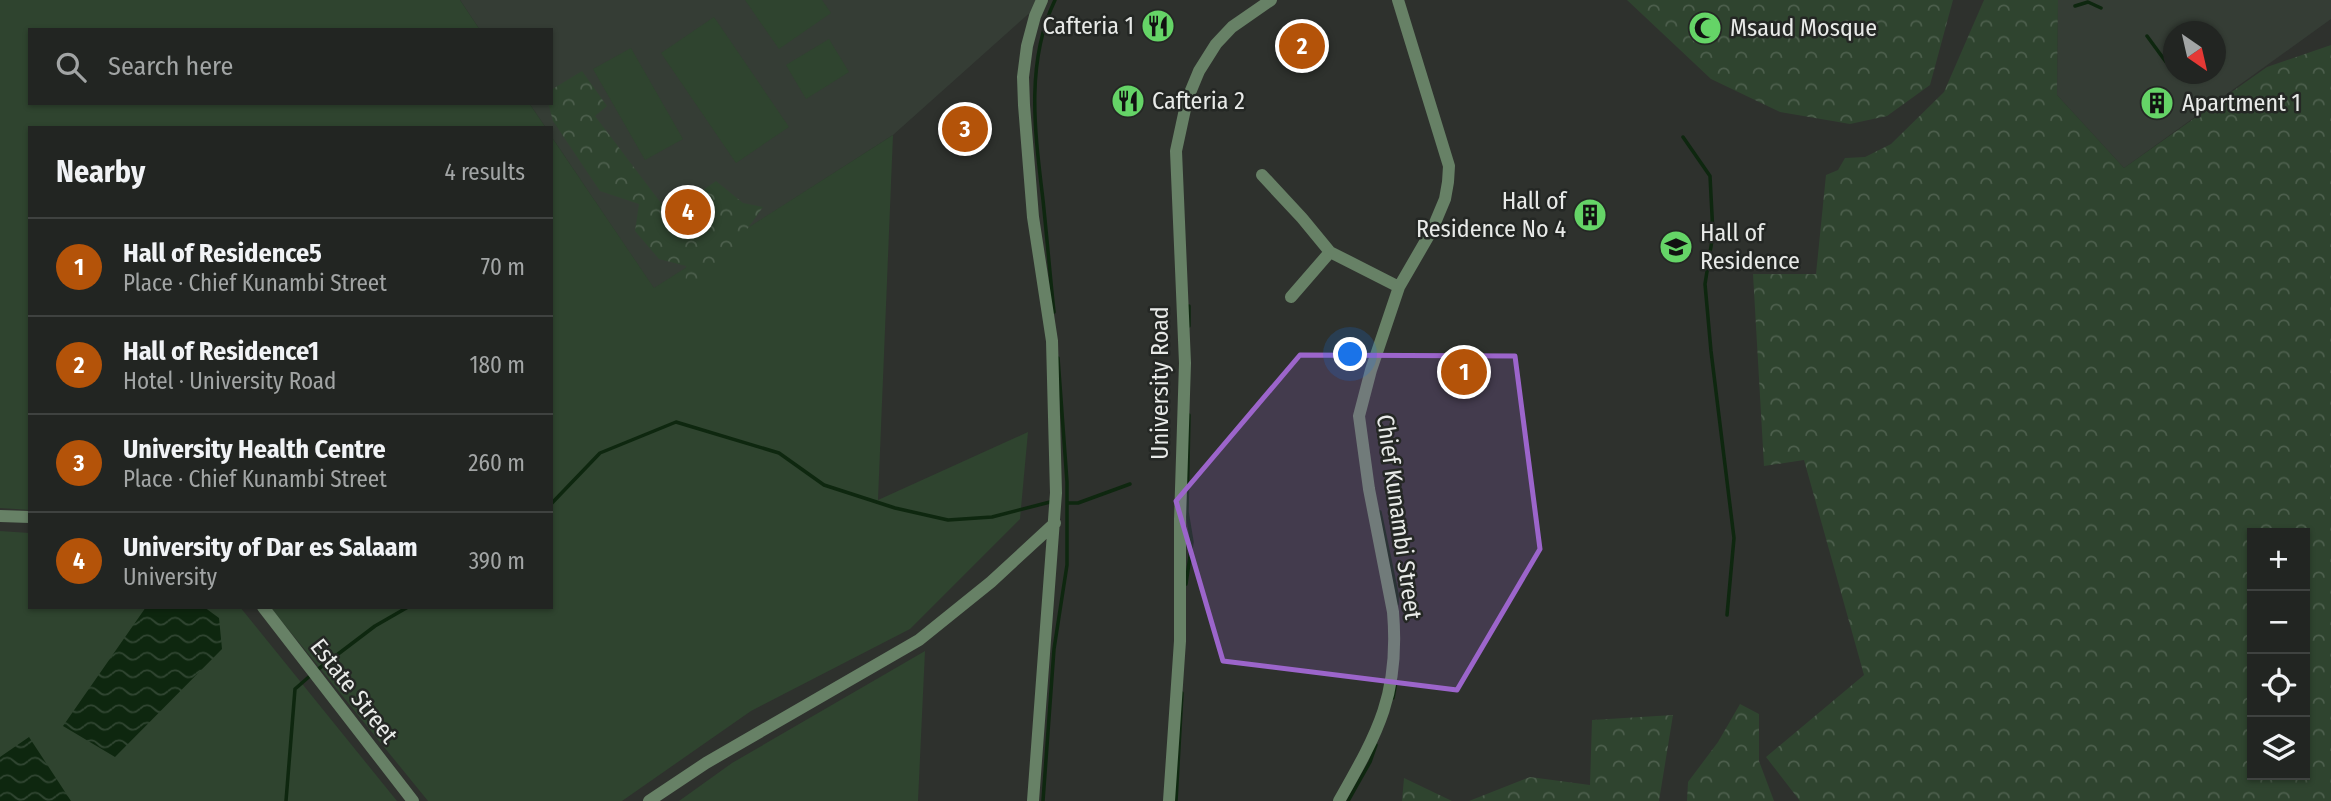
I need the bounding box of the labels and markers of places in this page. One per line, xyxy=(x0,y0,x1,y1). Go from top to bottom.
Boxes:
restaurant icon: Cafteria 1 xyxy=(1139,7,1177,45)
mosque icon: Msaud Mosque xyxy=(1686,9,1724,47)
place label: Cafteria 1 xyxy=(1042,12,1134,40)
place label: Msaud Mosque xyxy=(1730,14,1877,42)
pin: 2 xyxy=(1279,20,1325,72)
restaurant icon: Cafteria 2 xyxy=(1109,82,1147,120)
building icon: Apartment 1 xyxy=(2138,84,2176,122)
place label: Cafteria 2 xyxy=(1152,87,1245,115)
place label: Apartment 1 xyxy=(2182,89,2301,117)
pin: 3 xyxy=(942,103,988,155)
pin: 4 xyxy=(665,186,711,238)
place label: Hall of Residence No 4 xyxy=(1416,187,1568,243)
building icon: Hall of Residence No 4 xyxy=(1571,196,1609,234)
place label: Hall of Residence xyxy=(1700,219,1800,275)
school or university icon: Hall of Residence xyxy=(1657,228,1695,266)
pin: 1 xyxy=(1441,346,1487,398)

